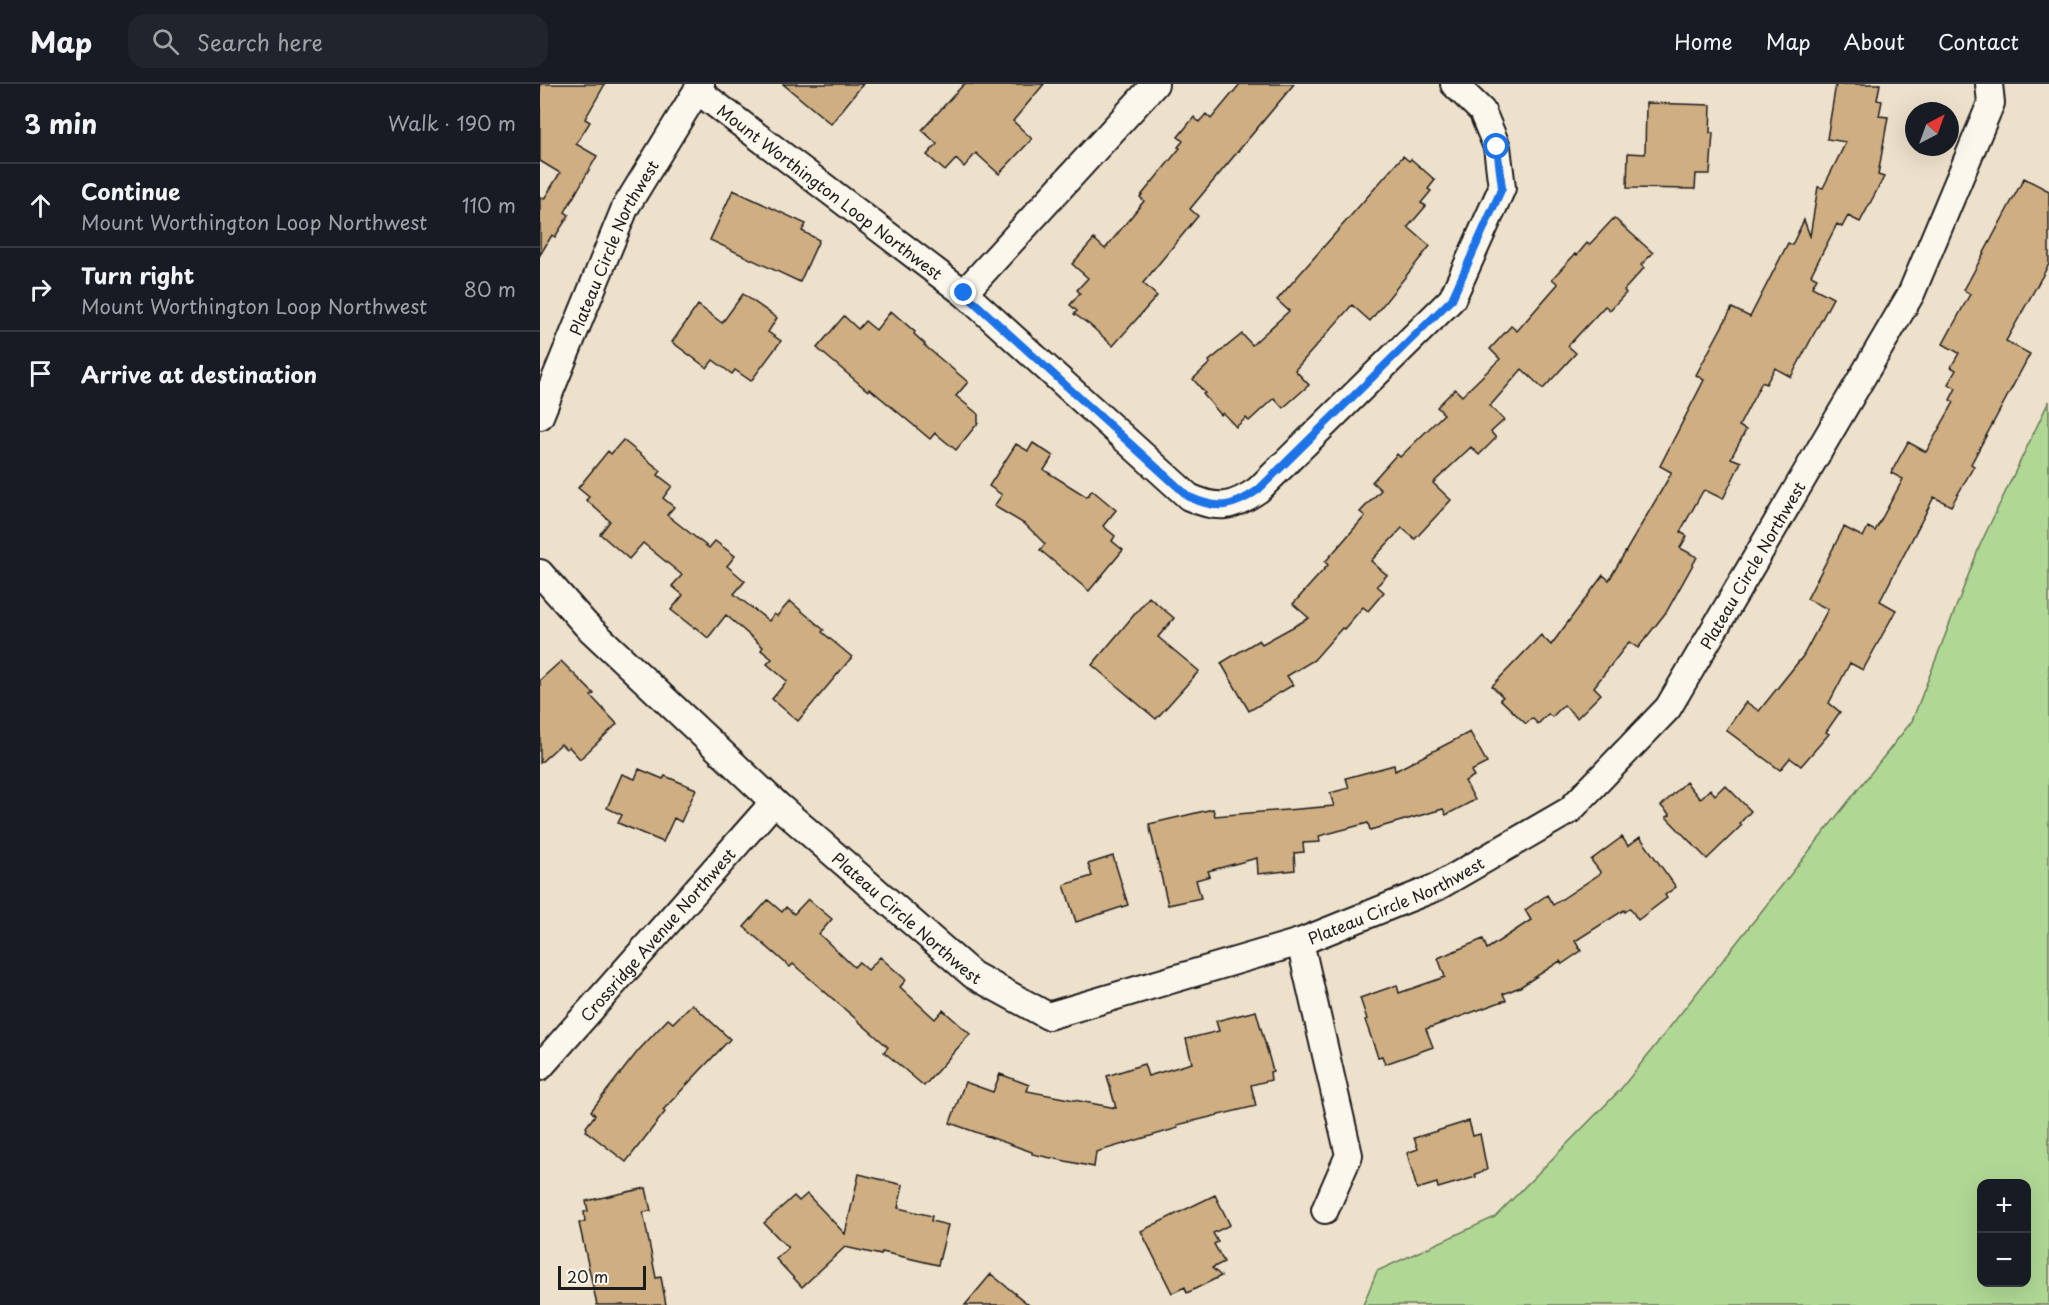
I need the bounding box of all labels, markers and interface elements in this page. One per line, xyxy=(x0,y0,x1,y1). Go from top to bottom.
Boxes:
search box xyxy=(128,14,548,68)
text: Map xyxy=(30,20,92,63)
icon: search xyxy=(149,25,182,58)
text: Search here xyxy=(197,25,323,58)
text: Home xyxy=(1674,25,1733,57)
text: Map xyxy=(1766,25,1811,57)
text: About xyxy=(1844,25,1905,57)
text: Contact xyxy=(1938,25,2019,57)
street label: Mount Worthington Loop Northwest xyxy=(713,98,948,285)
north arrow xyxy=(1905,102,1959,156)
text: 3 min xyxy=(24,104,97,143)
text: Walk · 190 m xyxy=(388,108,516,138)
route start xyxy=(1483,133,1509,159)
street label: Plateau Circle Northwest xyxy=(562,155,664,339)
text: Continue xyxy=(81,174,180,207)
icon: ahead xyxy=(24,189,57,222)
text: 110 m xyxy=(462,190,516,220)
text: Mount Worthington Loop Northwest xyxy=(81,207,427,237)
text: Turn right xyxy=(81,258,194,291)
icon: right xyxy=(24,273,57,306)
text: 80 m xyxy=(464,274,516,304)
route end xyxy=(950,279,976,305)
text: Mount Worthington Loop Northwest xyxy=(81,291,427,321)
icon: arrive xyxy=(24,357,57,390)
text: Arrive at destination xyxy=(81,357,317,390)
street label: Plateau Circle Northwest xyxy=(1693,477,1811,653)
street label: Crossridge Avenue Northwest xyxy=(574,842,740,1026)
street label: Plateau Circle Northwest xyxy=(827,846,986,989)
street label: Plateau Circle Northwest xyxy=(1304,850,1488,950)
map controls xyxy=(1977,1179,2031,1287)
button: + xyxy=(1977,1179,2031,1233)
button: − xyxy=(1977,1233,2031,1287)
scale bar xyxy=(558,1263,646,1290)
text: 20 m xyxy=(567,1264,608,1288)

